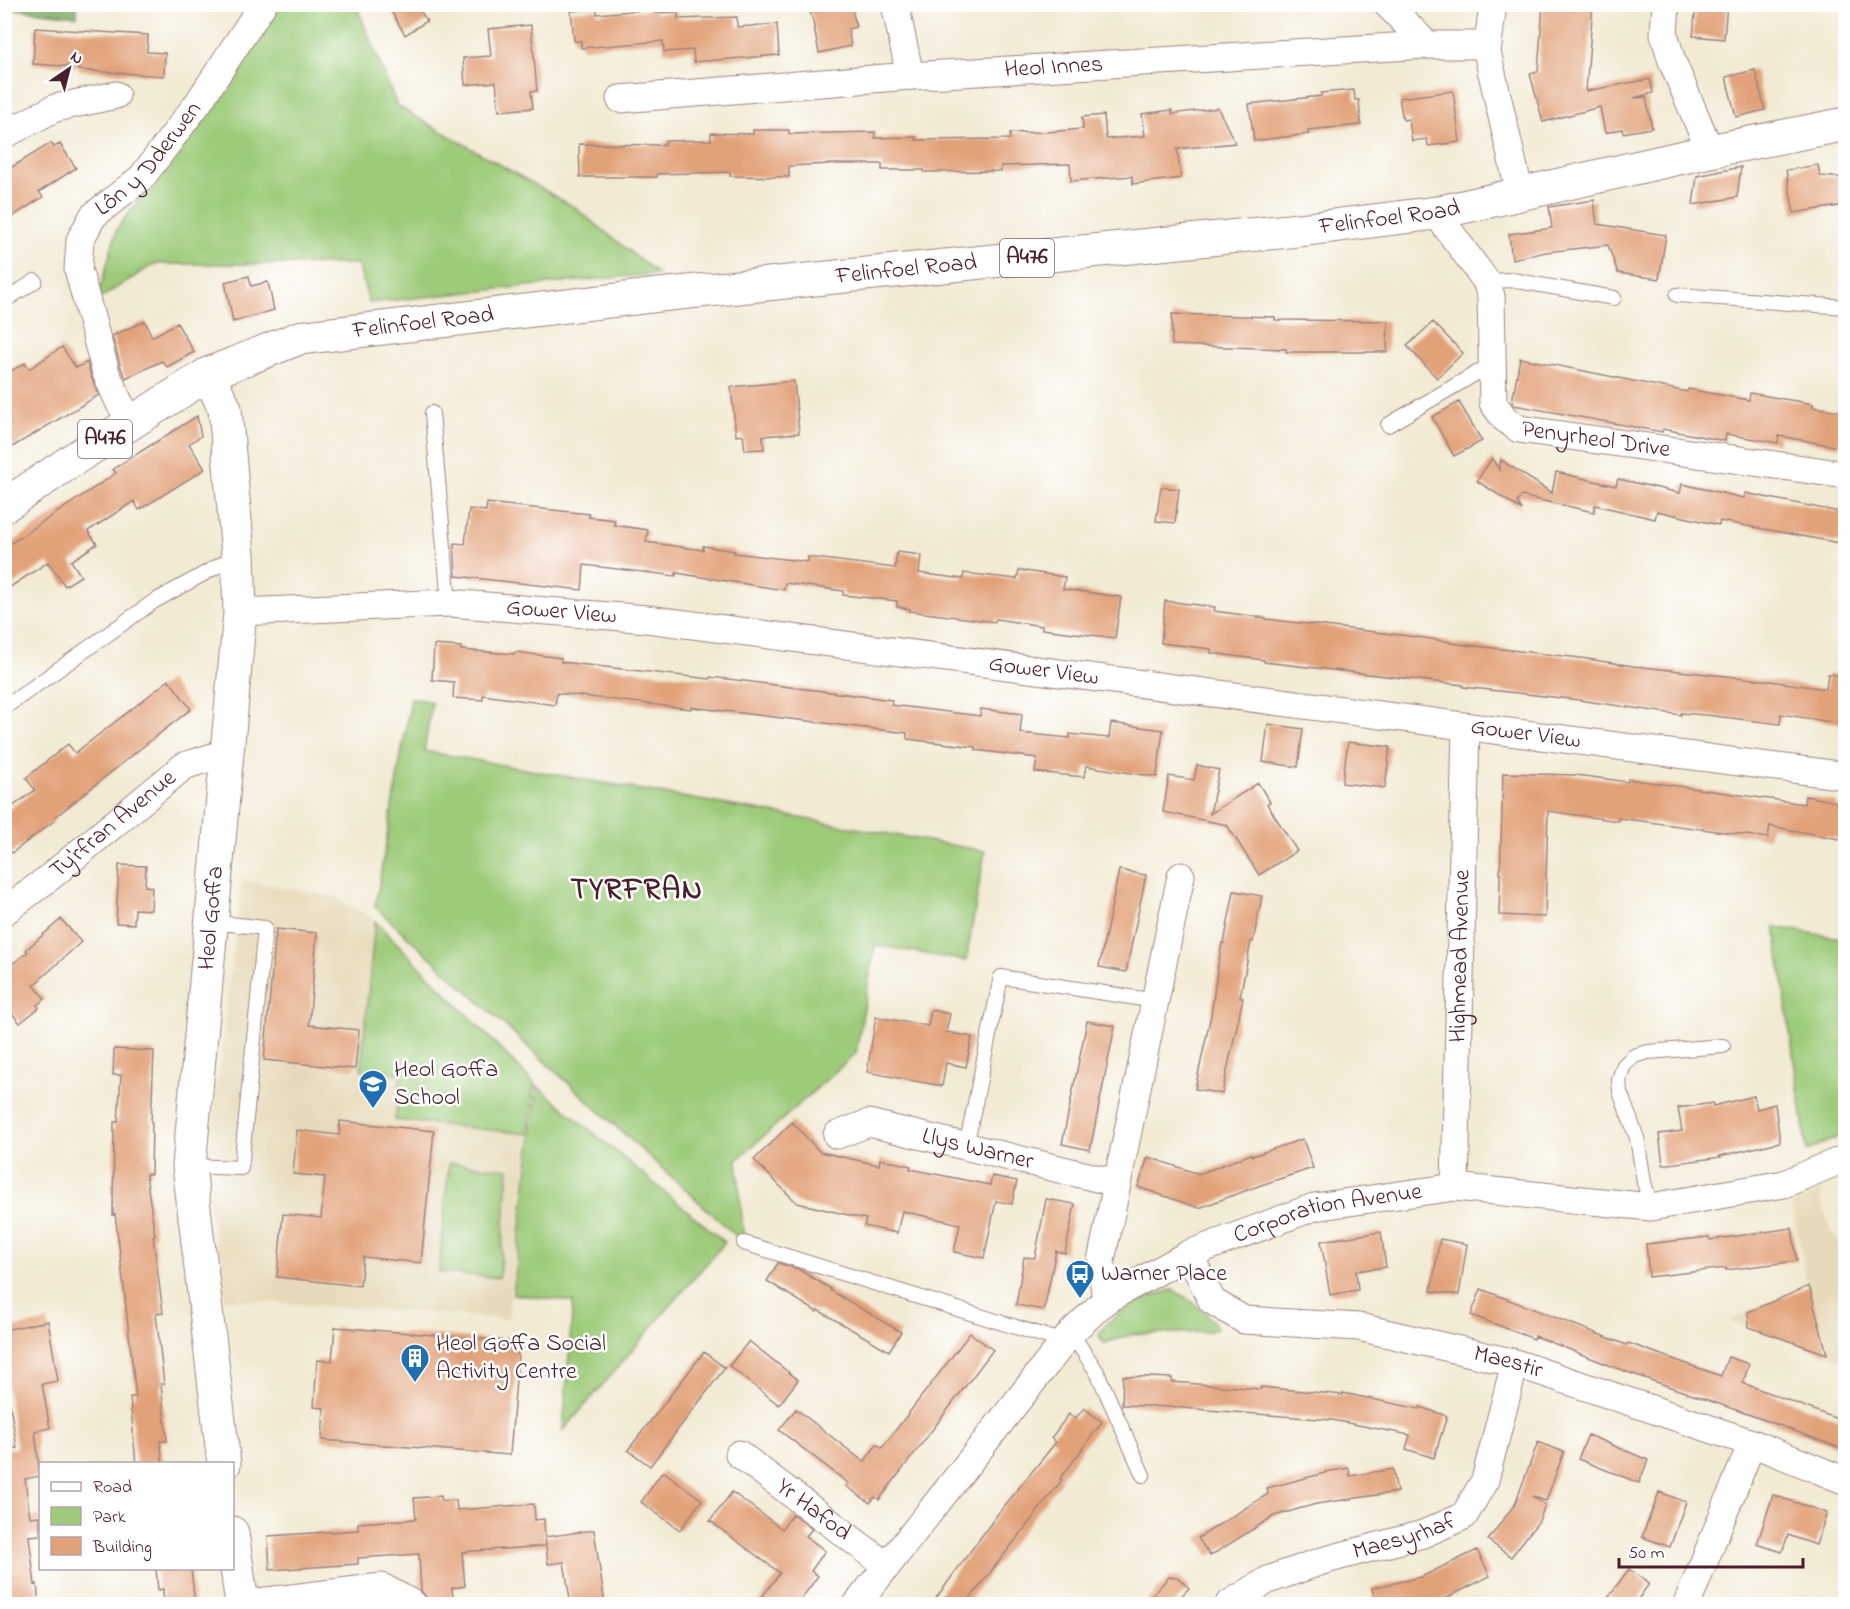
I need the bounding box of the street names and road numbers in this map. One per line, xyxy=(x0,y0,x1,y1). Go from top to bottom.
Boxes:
street label: Heol Innes xyxy=(1003,47,1104,88)
street label: Lôn y Dderwen xyxy=(88,94,211,225)
street label: Felinfoel Road xyxy=(1316,190,1464,245)
road number: A476 xyxy=(1000,239,1054,277)
street label: Felinfoel Road xyxy=(833,245,979,295)
street label: Felinfoel Road xyxy=(350,297,496,349)
street label: Penyrheol Drive xyxy=(1519,412,1673,468)
road number: A476 xyxy=(78,420,132,458)
street label: Gower View xyxy=(505,590,618,634)
street label: Gower View xyxy=(987,646,1101,696)
street label: Gower View xyxy=(1468,710,1583,759)
street label: Ty'rfran Avenue xyxy=(42,761,185,888)
street label: Heol Goffa xyxy=(190,865,234,971)
street label: Highmead Avenue xyxy=(1441,869,1480,1043)
street label: Llys Warner xyxy=(918,1119,1038,1180)
street label: Corporation Avenue xyxy=(1229,1174,1425,1253)
street label: Maestir xyxy=(1470,1336,1548,1389)
street label: Yr Hafod xyxy=(768,1470,859,1550)
street label: Maesyrhaf xyxy=(1349,1504,1463,1570)

